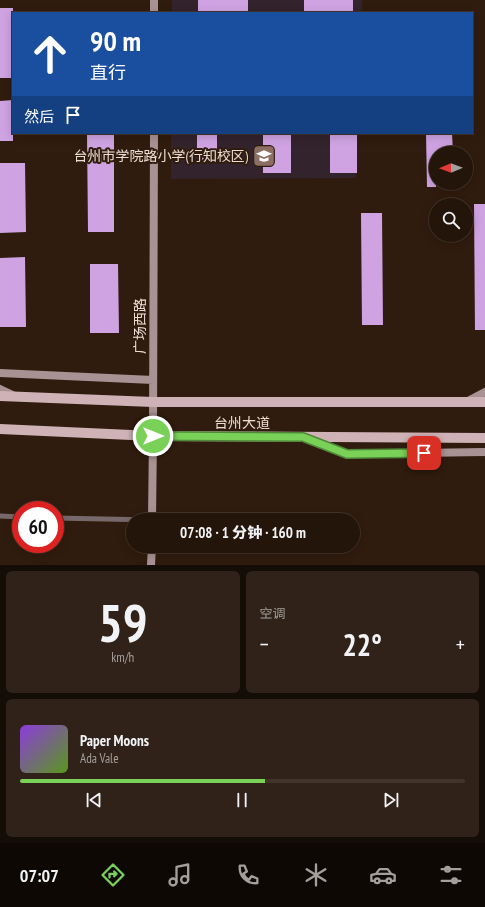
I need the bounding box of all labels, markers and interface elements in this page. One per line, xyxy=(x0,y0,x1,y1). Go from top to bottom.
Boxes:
text: 90 m xyxy=(90,22,141,59)
icon: ahead xyxy=(24,28,76,80)
text: 直行 xyxy=(90,61,126,84)
icon: arrive xyxy=(62,104,84,126)
text: 然后 xyxy=(24,107,54,126)
school or university icon: 台州市学院路小学(行知校区) xyxy=(251,143,277,169)
north arrow xyxy=(429,146,473,190)
map controls xyxy=(429,146,473,242)
place label: 台州市学院路小学(行知校区) xyxy=(73,147,249,165)
button: search xyxy=(429,198,473,242)
street label: 广场西路 xyxy=(131,298,149,354)
street label: 台州大道 xyxy=(214,414,270,432)
position arrow xyxy=(132,415,174,457)
pin xyxy=(407,436,441,470)
icon: arrive xyxy=(413,442,435,464)
speed limit sign: 60 xyxy=(12,501,64,553)
text: 07:08 · 1 分钟 · 160 m xyxy=(180,523,306,542)
text: 59 xyxy=(98,589,148,656)
text: 空调 xyxy=(260,605,286,622)
text: 22° xyxy=(342,625,382,664)
text: − xyxy=(260,630,269,658)
text: + xyxy=(456,630,465,658)
text: km/h xyxy=(111,649,134,666)
text: Paper Moons xyxy=(80,731,149,750)
text: Ada Vale xyxy=(80,750,119,767)
icon: previous xyxy=(83,789,105,811)
icon: pause xyxy=(231,789,253,811)
icon: next xyxy=(380,789,402,811)
icon: directions xyxy=(99,861,127,889)
icon: music xyxy=(166,861,194,889)
icon: phone xyxy=(234,861,262,889)
icon: climate xyxy=(302,861,330,889)
icon: car xyxy=(369,861,397,889)
icon: filters xyxy=(437,861,465,889)
text: 07:07 xyxy=(20,864,59,887)

